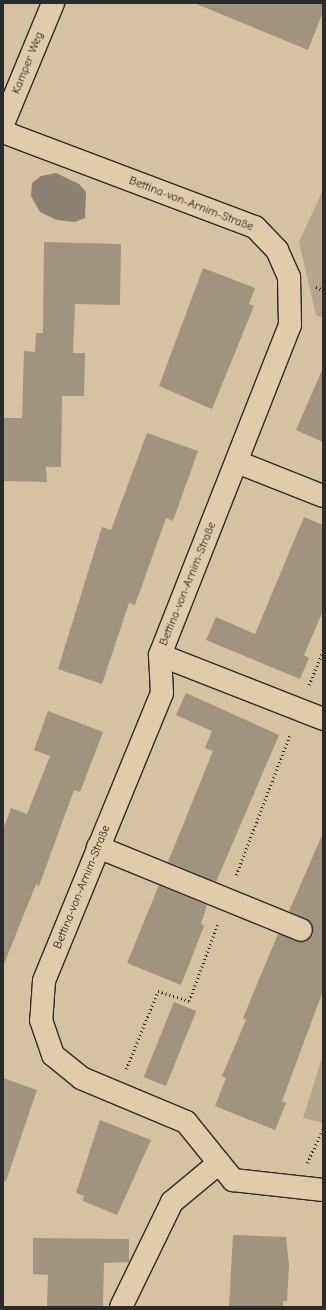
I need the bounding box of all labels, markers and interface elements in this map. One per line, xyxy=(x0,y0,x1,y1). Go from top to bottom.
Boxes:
street label: Kamper Weg xyxy=(9,30,47,96)
street label: Bettina-von-Arnim-Straße xyxy=(127,174,255,234)
street label: Bettina-von-Arnim-Straße xyxy=(157,520,219,648)
street label: Bettina-von-Arnim-Straße xyxy=(51,823,113,951)

